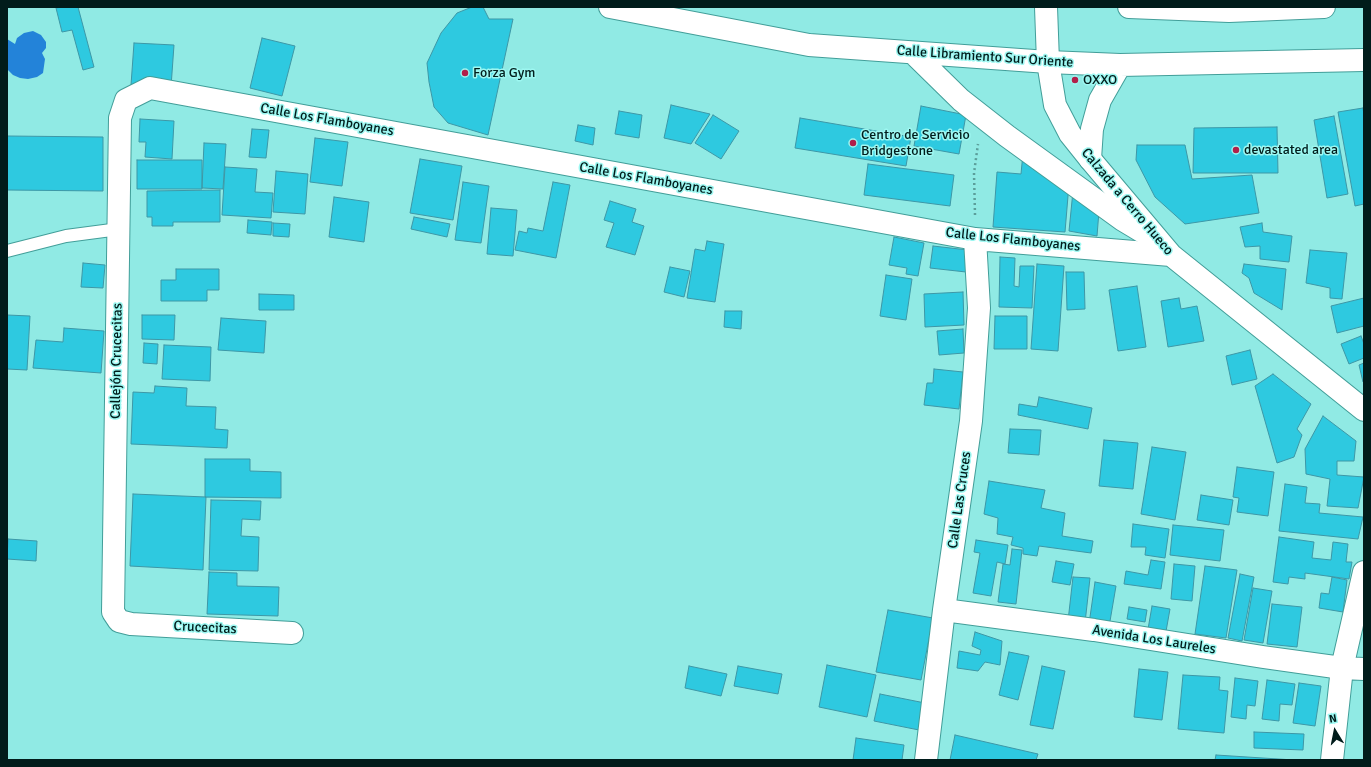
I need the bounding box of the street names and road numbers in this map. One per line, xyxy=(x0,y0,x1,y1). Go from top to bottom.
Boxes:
street label: Calle Libramiento Sur Oriente xyxy=(896,42,1074,72)
street label: Calle Los Flamboyanes xyxy=(259,100,395,140)
street label: Calzada a Cerro Hueco xyxy=(1077,145,1177,259)
street label: Calle Los Flamboyanes xyxy=(578,159,714,199)
street label: Calle Los Flamboyanes xyxy=(945,225,1081,255)
street label: Callejón Crucecitas xyxy=(108,303,126,419)
street label: Calle Las Cruces xyxy=(945,450,975,550)
street label: Crucecitas xyxy=(173,618,237,638)
street label: Avenida Los Laureles xyxy=(1091,622,1217,658)

